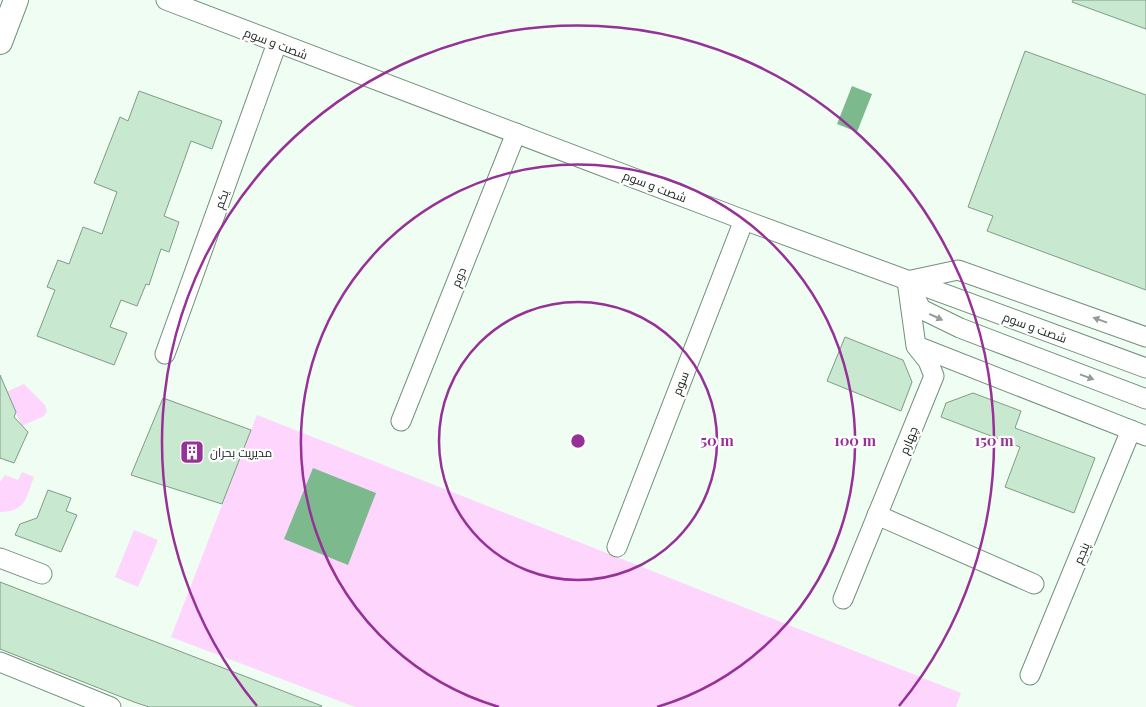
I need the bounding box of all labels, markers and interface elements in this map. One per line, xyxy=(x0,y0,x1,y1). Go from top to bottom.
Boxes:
street label: شصت و سوم xyxy=(242,24,310,63)
street label: شصت و سوم xyxy=(621,167,689,206)
street label: یکم xyxy=(210,187,233,211)
street label: دوم xyxy=(447,265,470,290)
street label: شصت و سوم xyxy=(1001,308,1069,347)
one-way arrow xyxy=(929,313,943,321)
one-way arrow xyxy=(1092,316,1107,324)
street label: سوم xyxy=(668,369,693,398)
one-way arrow xyxy=(1080,373,1095,381)
street label: چهارم xyxy=(895,424,923,457)
text: 50 m xyxy=(700,430,734,450)
text: 100 m xyxy=(834,430,877,450)
text: 150 m xyxy=(974,430,1014,450)
centre of rings xyxy=(569,432,587,450)
building icon: مدیریت بحران xyxy=(179,439,205,465)
place label: مدیریت بحران xyxy=(210,444,272,460)
street label: پنجم xyxy=(1069,539,1095,567)

